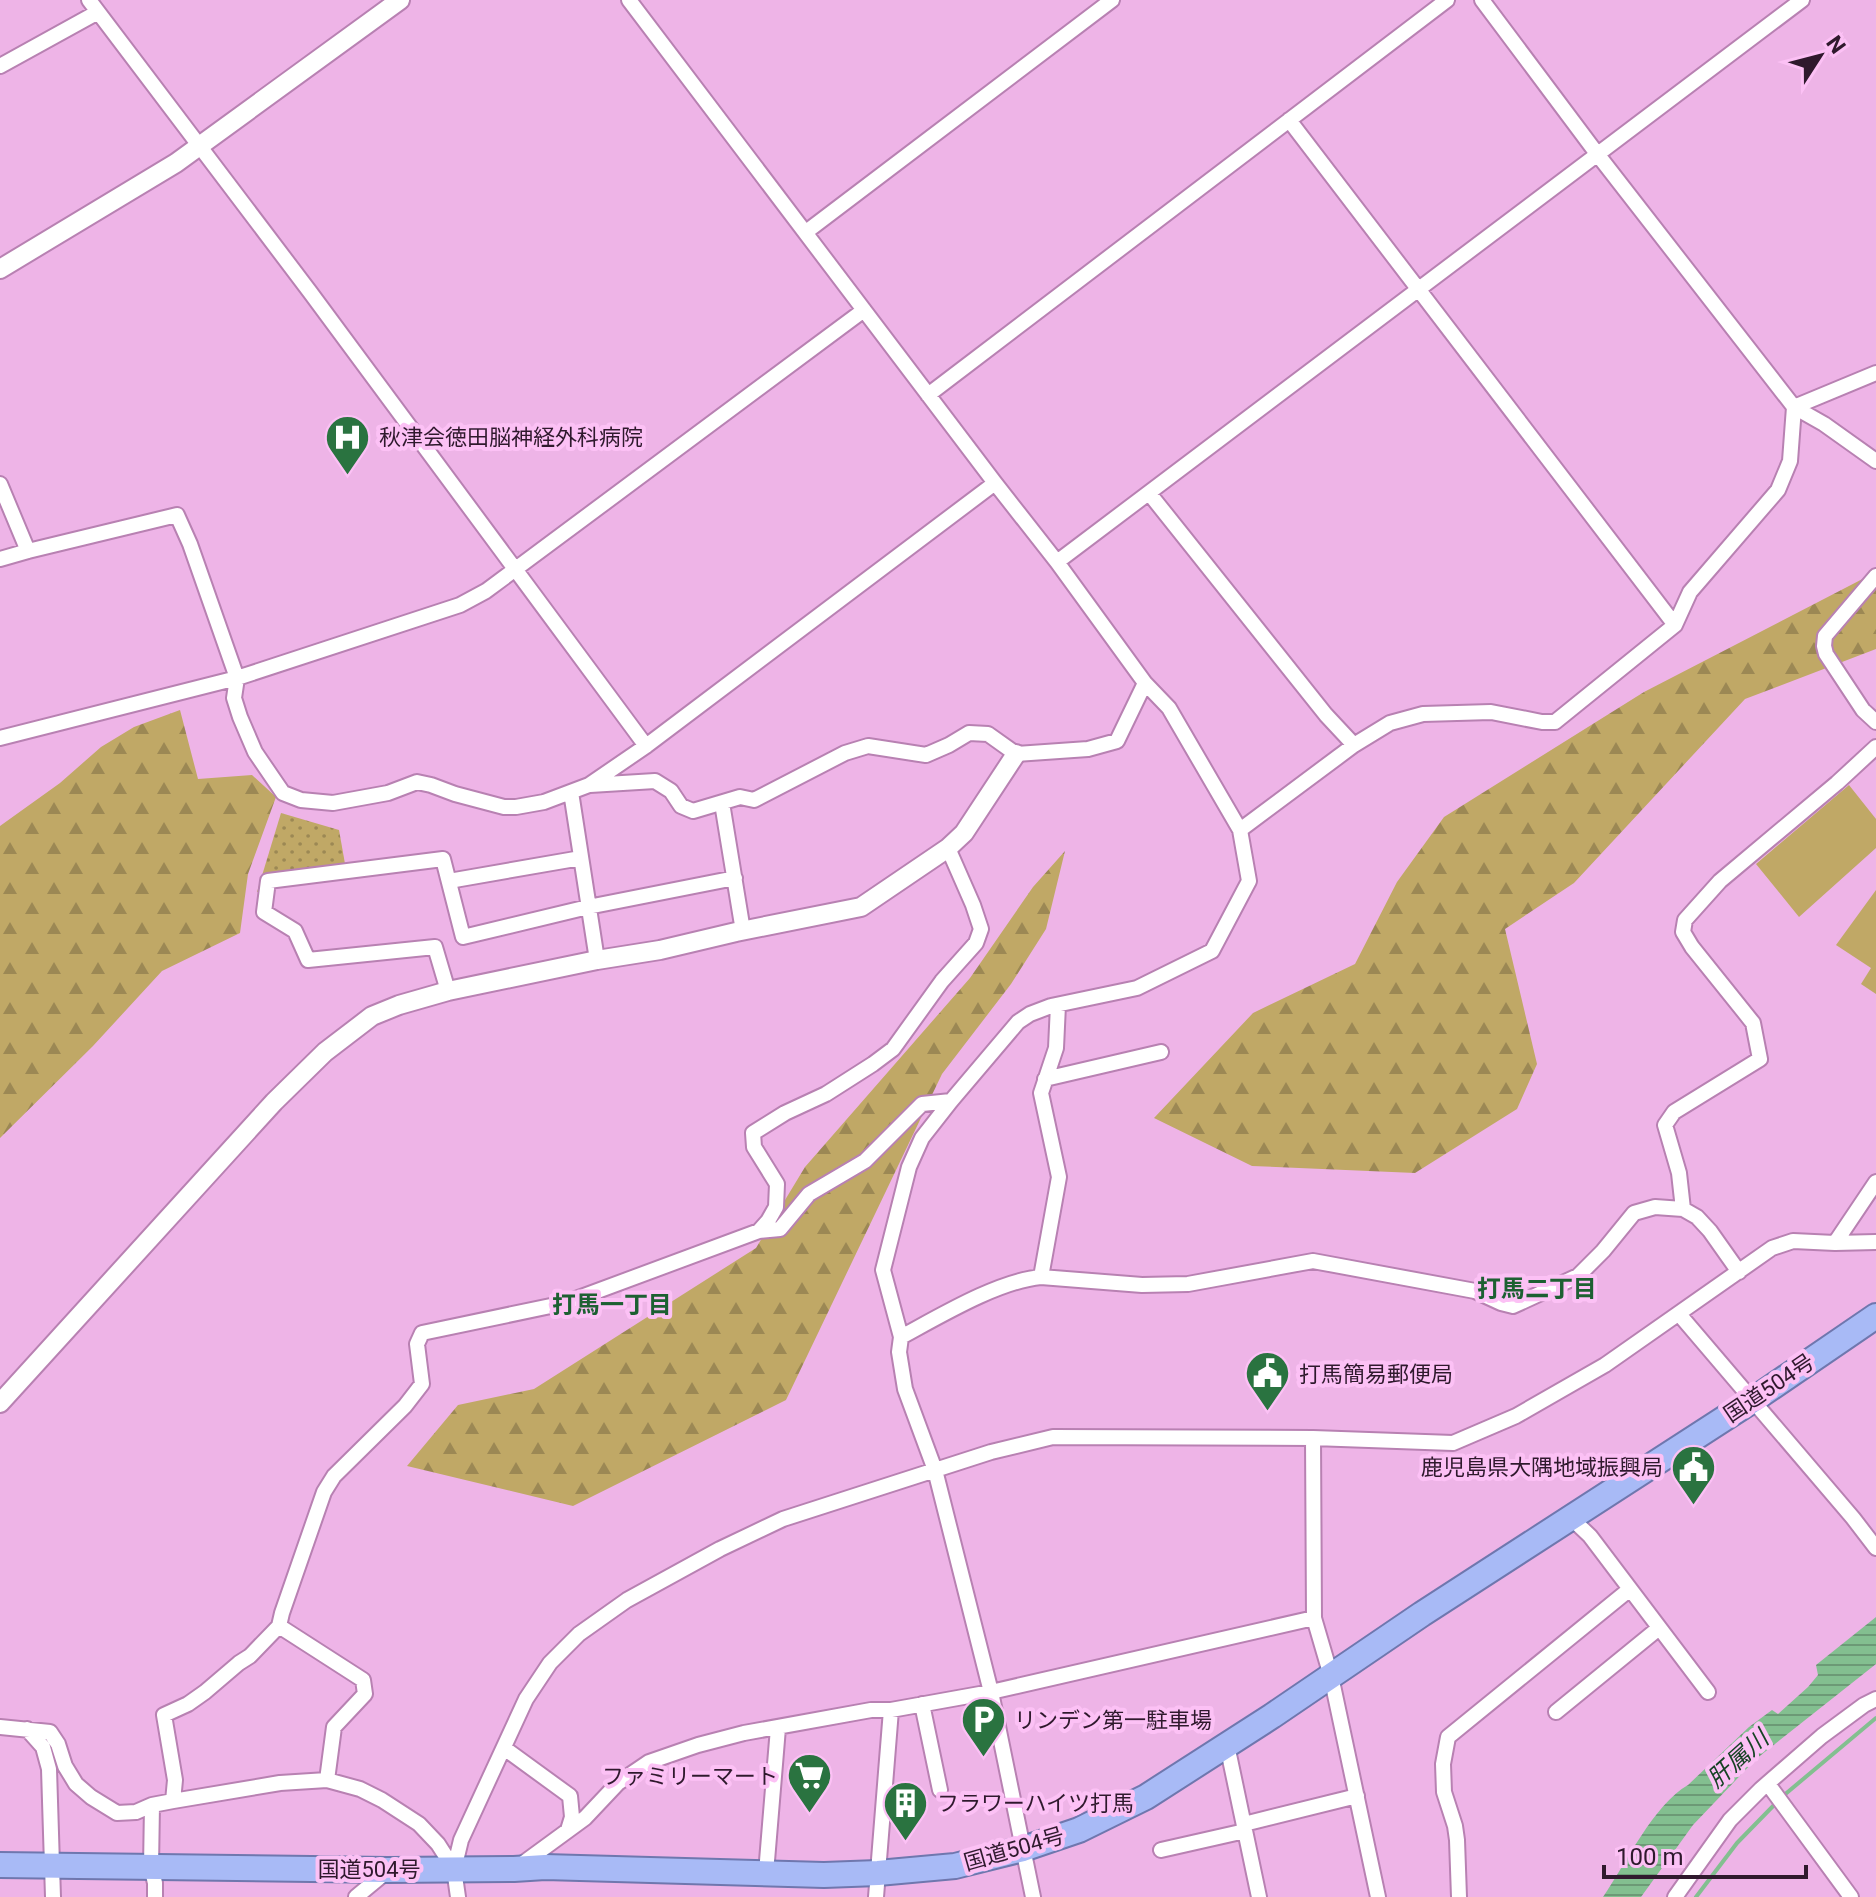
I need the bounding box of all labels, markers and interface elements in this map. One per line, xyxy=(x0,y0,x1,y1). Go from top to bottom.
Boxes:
north arrow xyxy=(1780,16,1860,96)
text: N xyxy=(1821,31,1850,58)
hospital icon: 秋津会徳田脳神経外科病院 xyxy=(324,413,372,476)
place label: 秋津会徳田脳神経外科病院 xyxy=(379,425,643,450)
district label: 打馬二丁目 xyxy=(1477,1275,1597,1303)
district label: 打馬一丁目 xyxy=(552,1291,672,1319)
street label: 国道504号 xyxy=(1719,1349,1819,1427)
public building icon: 打馬簡易郵便局 xyxy=(1244,1350,1292,1413)
place label: 打馬簡易郵便局 xyxy=(1299,1362,1453,1387)
public building icon: 鹿児島県大隅地域振興局 xyxy=(1670,1443,1718,1506)
place label: 鹿児島県大隅地域振興局 xyxy=(1421,1455,1663,1480)
parking icon: リンデン第一駐車場 xyxy=(959,1696,1007,1759)
place label: リンデン第一駐車場 xyxy=(1014,1708,1212,1733)
water label: 肝属川 xyxy=(1702,1722,1776,1793)
supermarket icon: ファミリーマート xyxy=(785,1752,833,1815)
place label: ファミリーマート xyxy=(602,1764,778,1789)
building icon: フラワーハイツ打馬 xyxy=(882,1779,930,1842)
place label: フラワーハイツ打馬 xyxy=(937,1791,1134,1816)
street label: 国道504号 xyxy=(961,1823,1067,1875)
scale bar xyxy=(1604,1829,1806,1879)
text: 100 m xyxy=(1616,1843,1683,1871)
street label: 国道504号 xyxy=(317,1857,421,1882)

